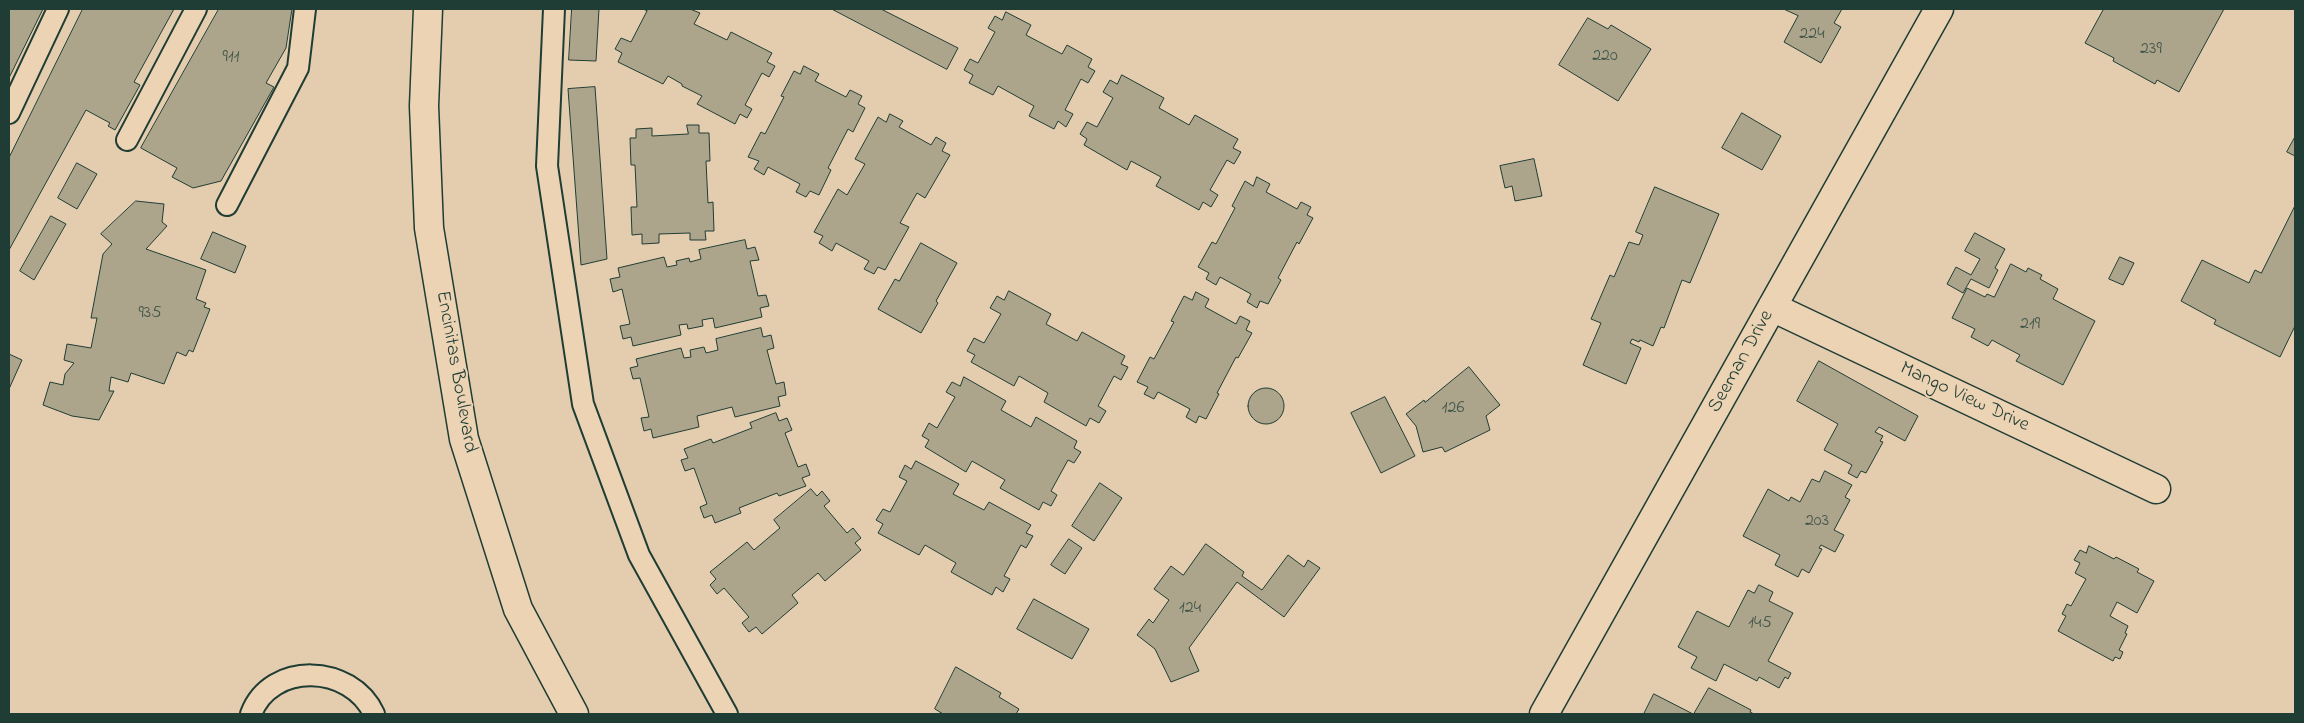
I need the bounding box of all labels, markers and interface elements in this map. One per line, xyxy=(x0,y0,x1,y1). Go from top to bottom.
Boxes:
house number: 224 xyxy=(1799,24,1825,46)
house number: 239 xyxy=(2140,39,2162,61)
house number: 220 xyxy=(1592,46,1618,68)
house number: 911 xyxy=(223,47,239,69)
street label: Encinitas Boulevard xyxy=(429,289,481,455)
house number: 935 xyxy=(138,303,162,325)
street label: Seeman Drive xyxy=(1704,306,1780,418)
house number: 219 xyxy=(2020,314,2040,336)
street label: Mango View Drive xyxy=(1895,358,2033,438)
house number: 126 xyxy=(1442,398,1464,420)
house number: 203 xyxy=(1805,511,1829,533)
house number: 124 xyxy=(1179,598,1201,620)
house number: 145 xyxy=(1748,613,1772,635)

